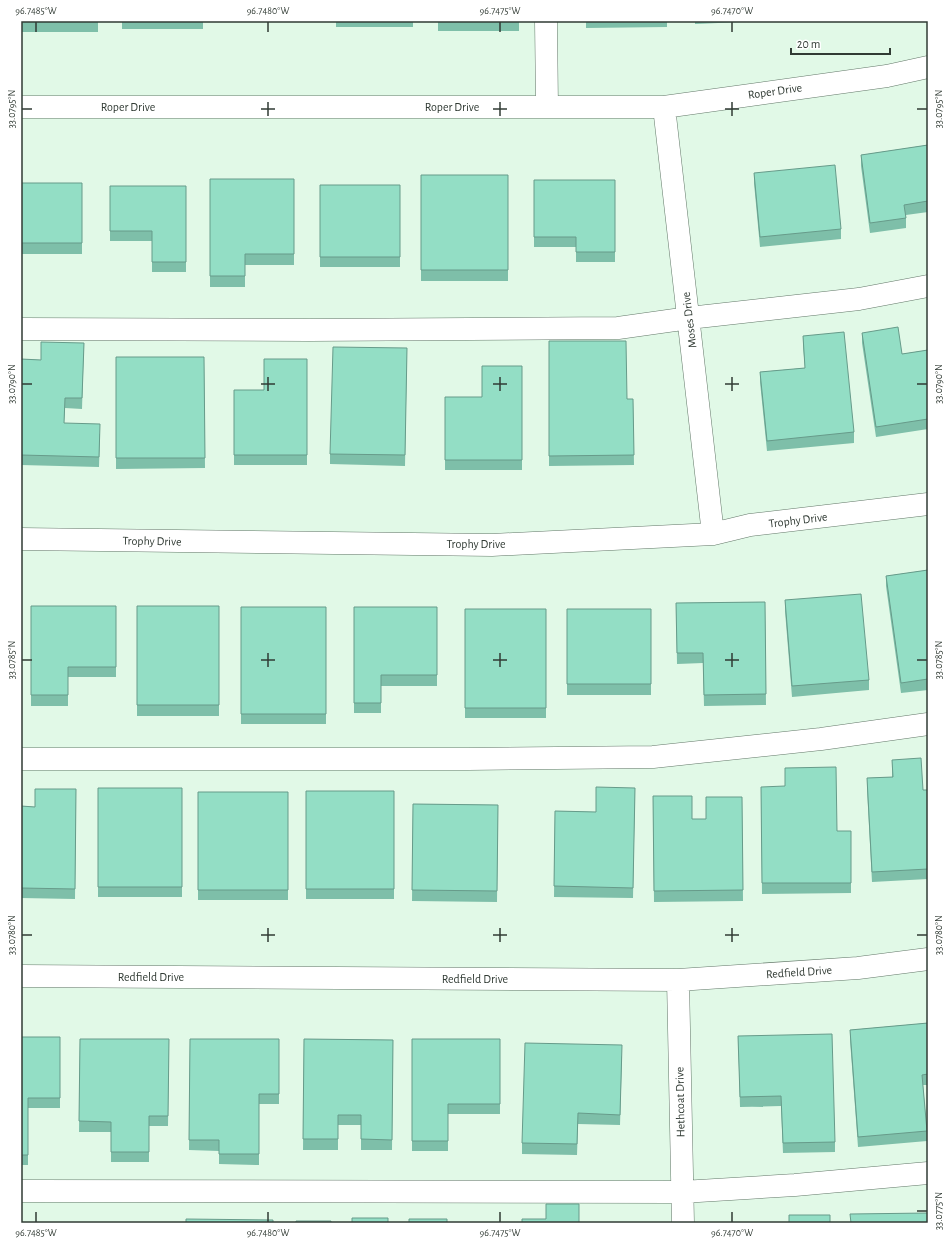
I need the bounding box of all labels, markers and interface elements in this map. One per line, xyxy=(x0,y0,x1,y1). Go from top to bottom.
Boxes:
text: 96.7485°W xyxy=(15,6,57,16)
text: 96.7480°W xyxy=(247,6,289,16)
text: 96.7475°W xyxy=(479,6,521,16)
text: 96.7470°W xyxy=(711,6,753,16)
scale bar xyxy=(791,30,890,56)
text: 20 m xyxy=(797,38,820,50)
street label: Roper Drive xyxy=(747,81,803,101)
text: 33.0795°N xyxy=(7,90,17,128)
text: 33.0795°N xyxy=(934,90,944,128)
street label: Roper Drive xyxy=(101,101,155,113)
street label: Roper Drive xyxy=(425,101,479,113)
street label: Moses Drive xyxy=(680,291,698,349)
text: 33.0790°N xyxy=(7,364,17,404)
text: 33.0790°N xyxy=(934,364,944,404)
street label: Trophy Drive xyxy=(768,510,828,531)
street label: Trophy Drive xyxy=(122,534,182,549)
street label: Trophy Drive xyxy=(446,538,506,551)
text: 33.0785°N xyxy=(7,641,17,679)
text: 33.0785°N xyxy=(934,641,944,679)
text: 33.0780°N xyxy=(7,915,17,955)
text: 33.0780°N xyxy=(934,915,944,955)
street label: Redfield Drive xyxy=(766,964,832,980)
street label: Redfield Drive xyxy=(118,971,184,983)
street label: Redfield Drive xyxy=(442,973,508,985)
street label: Hethcoat Drive xyxy=(673,1067,687,1137)
text: 33.0775°N xyxy=(934,1192,944,1230)
text: 96.7485°W xyxy=(15,1228,57,1238)
text: 96.7480°W xyxy=(247,1228,289,1238)
text: 96.7475°W xyxy=(479,1228,521,1238)
text: 96.7470°W xyxy=(711,1228,753,1238)

